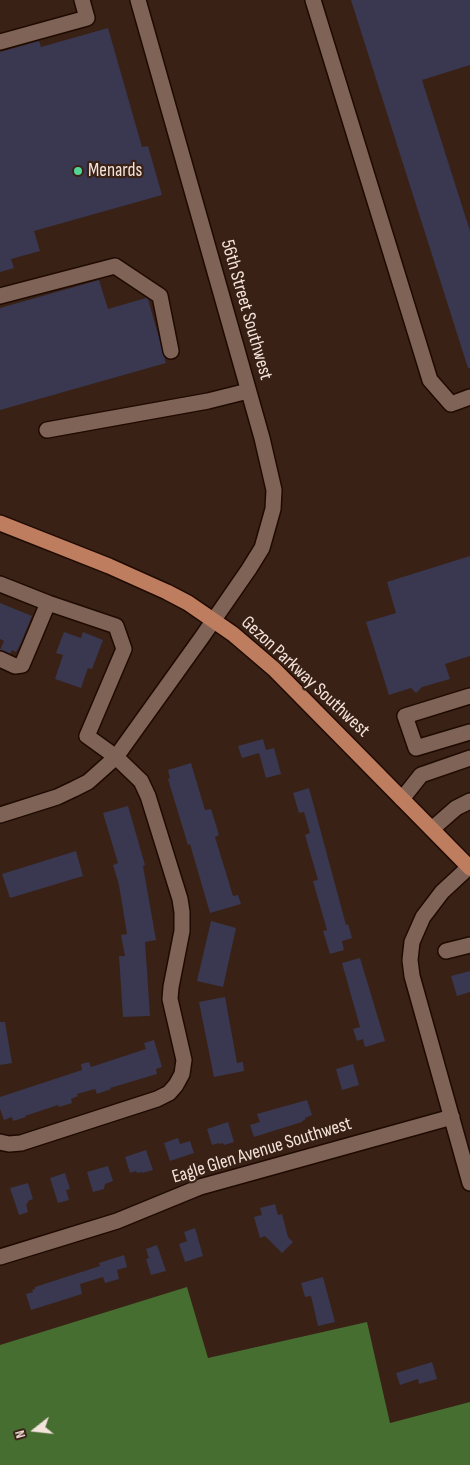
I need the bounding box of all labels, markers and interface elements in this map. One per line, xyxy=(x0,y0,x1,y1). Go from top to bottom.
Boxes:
place label: Menards xyxy=(88,160,142,182)
marker: Menards xyxy=(72,165,84,177)
street label: 56th Street Southwest xyxy=(215,237,277,383)
street label: Gezon Parkway Southwest xyxy=(236,612,374,742)
street label: Eagle Glen Avenue Southwest xyxy=(169,1113,355,1189)
north arrow xyxy=(10,1405,60,1455)
text: N xyxy=(11,1428,29,1440)

